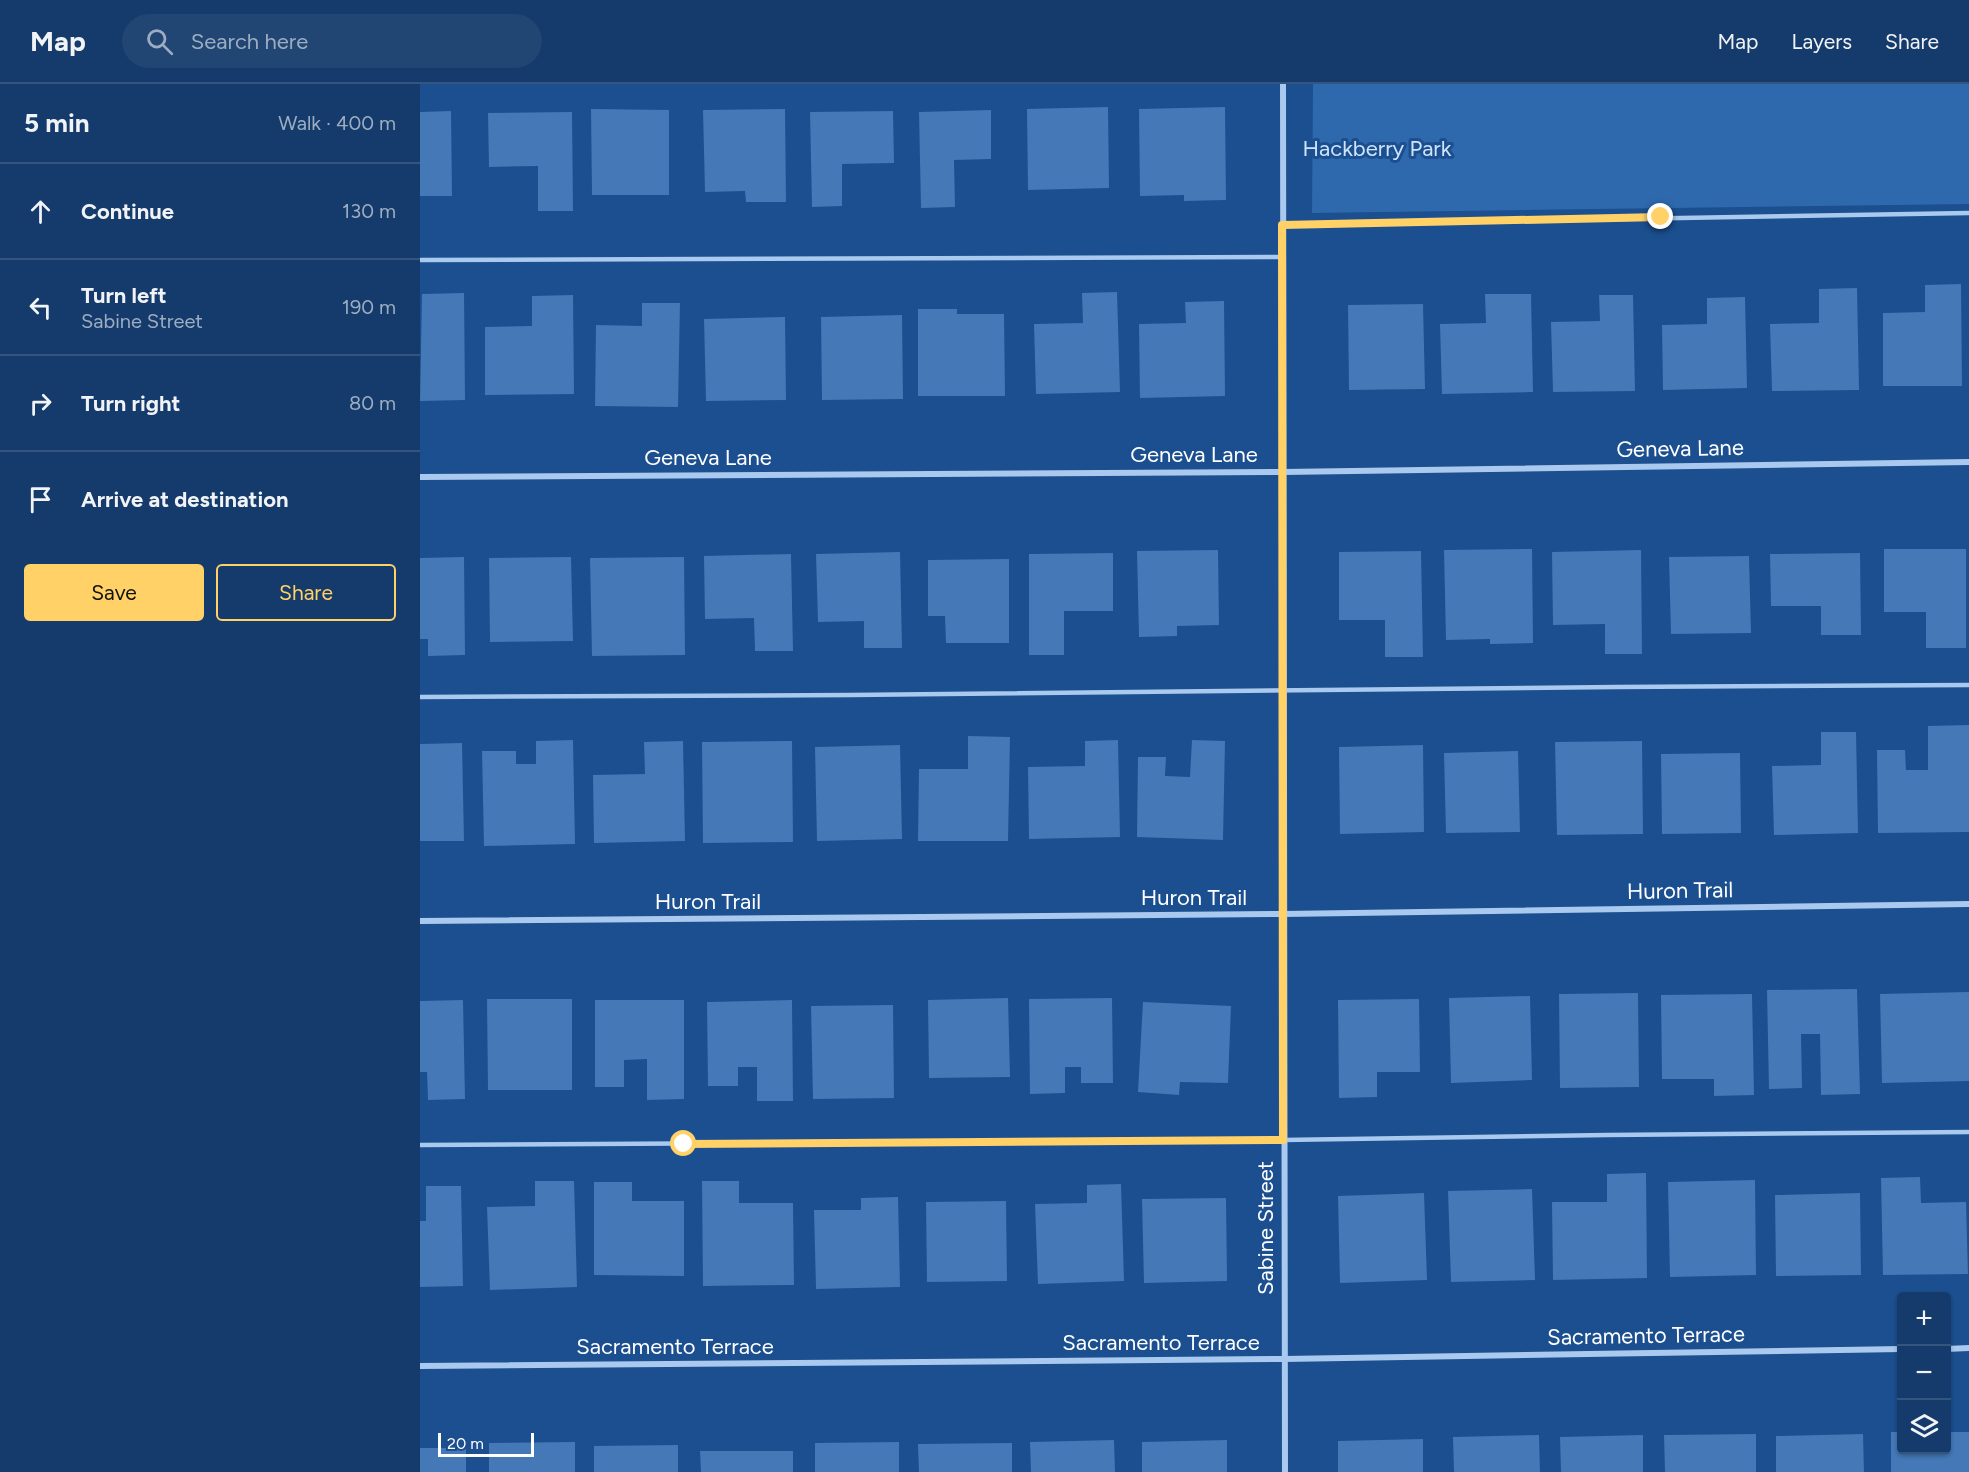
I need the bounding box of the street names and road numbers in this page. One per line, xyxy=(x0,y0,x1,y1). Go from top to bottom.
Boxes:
street label: Geneva Lane xyxy=(1616,434,1744,463)
street label: Geneva Lane xyxy=(1130,441,1258,468)
street label: Geneva Lane xyxy=(644,444,772,471)
street label: Huron Trail xyxy=(1627,876,1733,905)
street label: Huron Trail xyxy=(1141,884,1247,911)
street label: Huron Trail xyxy=(655,888,761,915)
street label: Sabine Street xyxy=(1252,1161,1279,1295)
street label: Sacramento Terrace xyxy=(1547,1320,1745,1351)
street label: Sacramento Terrace xyxy=(1062,1329,1260,1356)
street label: Sacramento Terrace xyxy=(576,1333,774,1360)

